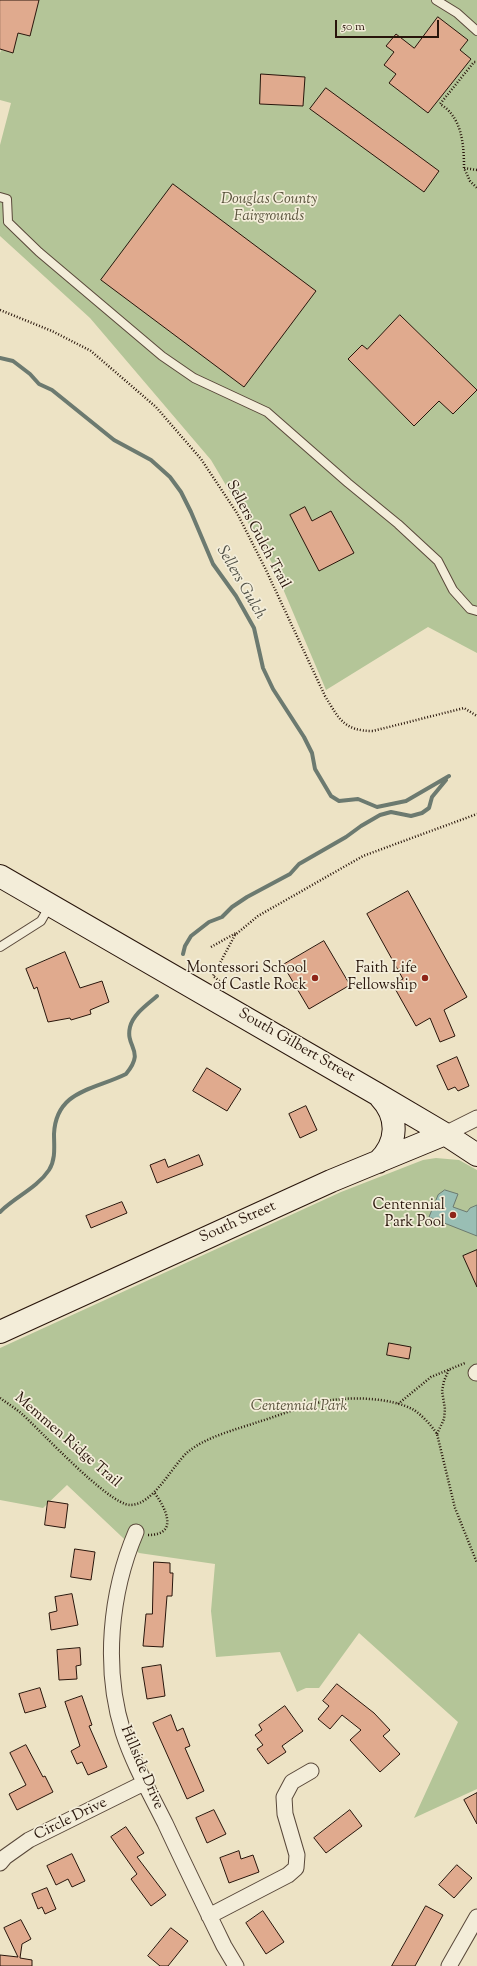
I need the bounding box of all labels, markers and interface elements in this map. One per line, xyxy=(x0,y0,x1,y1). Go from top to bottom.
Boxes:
scale bar xyxy=(337,12,441,38)
text: 50 m xyxy=(342,18,365,36)
park label: Douglas County Fairgrounds xyxy=(221,191,317,226)
street label: Sellers Gulch Trail xyxy=(221,478,293,592)
water label: Sellers Gulch xyxy=(211,543,269,623)
place label: Montessori School of Castle Rock xyxy=(187,960,307,995)
place label: Faith Life Fellowship xyxy=(348,960,417,995)
marker: Montessori School of Castle Rock xyxy=(310,973,320,983)
marker: Faith Life Fellowship xyxy=(420,973,430,983)
street label: South Gilbert Street xyxy=(235,1005,357,1087)
place label: Centennial Park Pool xyxy=(372,1197,445,1232)
street label: South Street xyxy=(197,1198,279,1248)
marker: Centennial Park Pool xyxy=(448,1210,458,1220)
street label: Memmen Ridge Trail xyxy=(10,1390,124,1492)
park label: Centennial Park xyxy=(251,1398,347,1416)
street label: Hillside Drive xyxy=(115,1723,167,1813)
street label: Circle Drive xyxy=(32,1795,110,1845)

